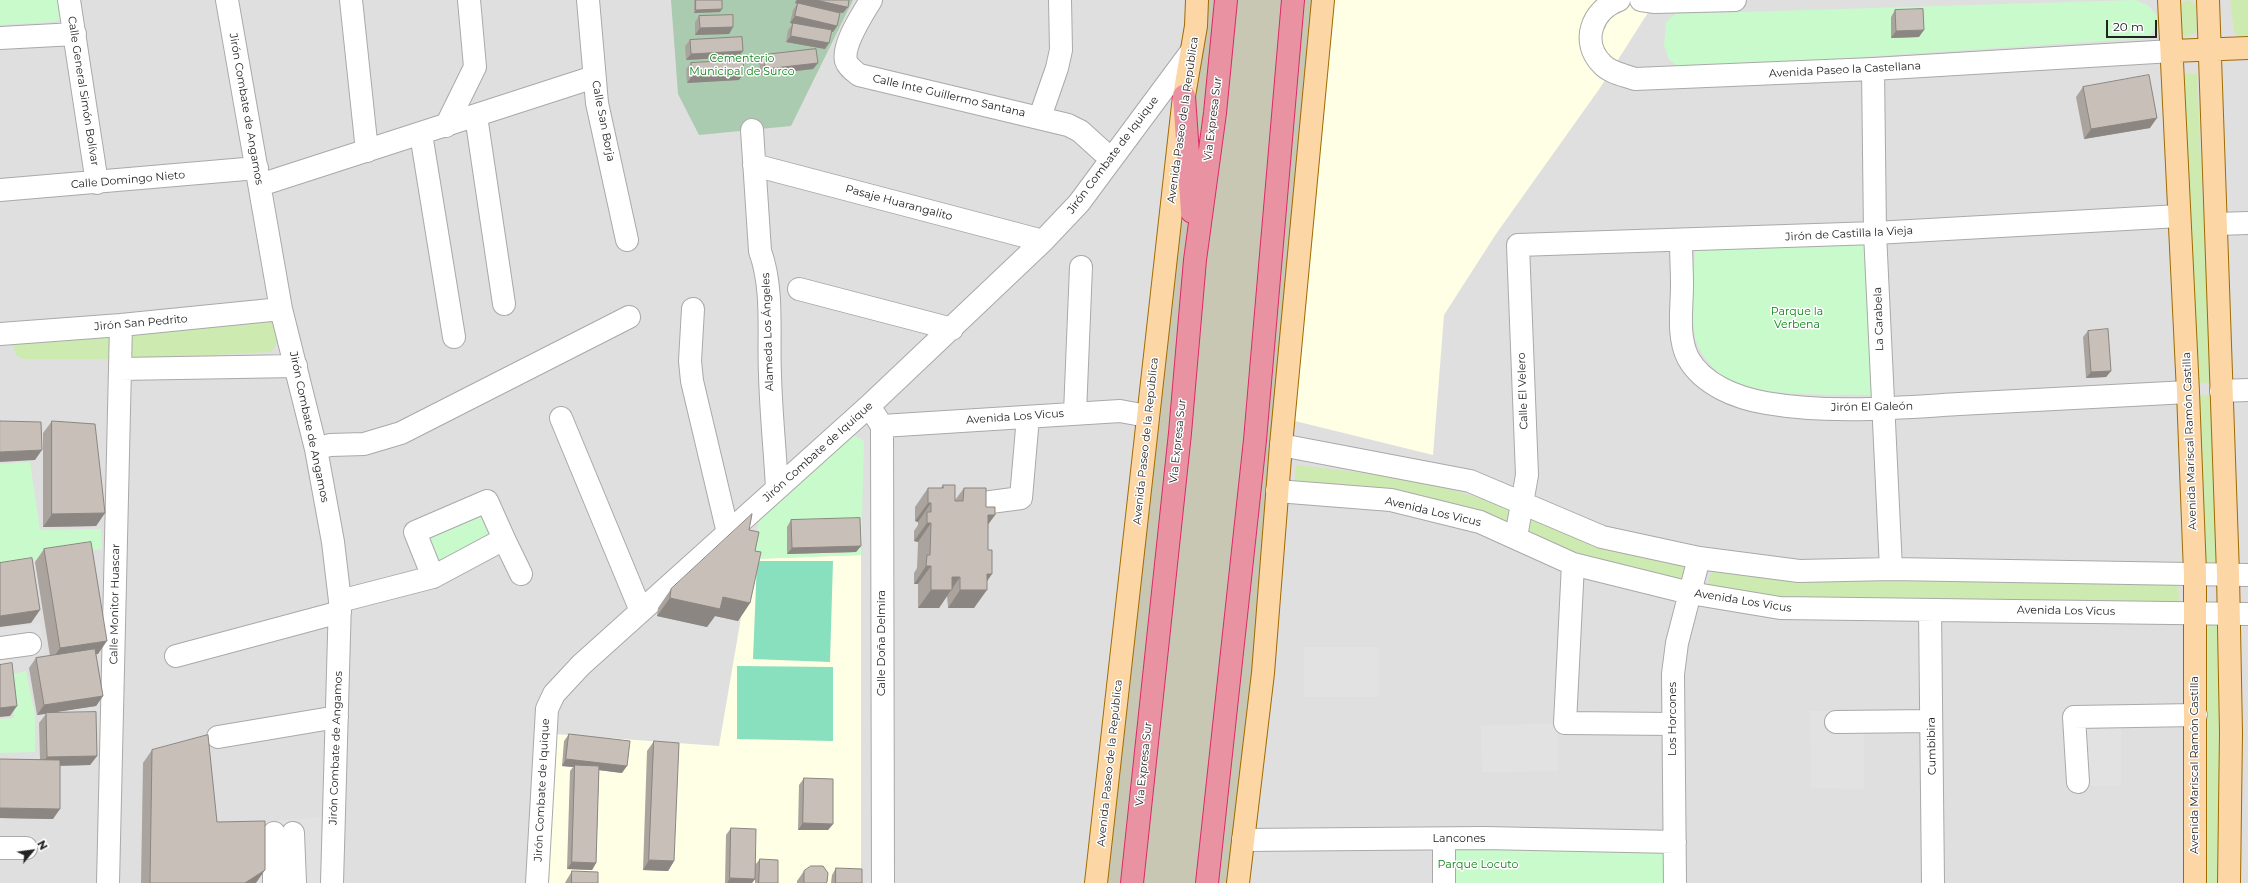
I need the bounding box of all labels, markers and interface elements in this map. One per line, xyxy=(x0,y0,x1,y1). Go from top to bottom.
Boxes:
scale bar xyxy=(2108,12,2159,38)
street label: Calle General Simón Bolívar xyxy=(65,15,101,167)
text: 20 m xyxy=(2113,19,2144,34)
street label: Jirón Combate de Angamos xyxy=(226,32,266,186)
street label: Avenida Paseo de la República xyxy=(1165,36,1201,204)
park label: Cementerio Municipal de Surco xyxy=(689,52,795,78)
street label: Avenida Paseo la Castellana xyxy=(1769,59,1921,81)
street label: Calle Inte Guillermo Santana xyxy=(871,72,1027,120)
street label: Via Expresa Sur xyxy=(1201,76,1225,162)
street label: Calle San Borja xyxy=(589,79,617,163)
street label: Jirón Combate de Iquique xyxy=(1065,94,1161,216)
street label: Calle Domingo Nieto xyxy=(70,168,186,192)
street label: Pasaje Huarangalito xyxy=(844,182,954,224)
street label: Jirón de Castilla la Vieja xyxy=(1785,224,1913,244)
street label: Alameda Los Ángeles xyxy=(759,273,777,391)
street label: La Carabela xyxy=(1871,287,1887,351)
park label: Parque la Verbena xyxy=(1771,305,1823,331)
street label: Jirón San Pedrito xyxy=(94,312,188,334)
street label: Jirón Combate de Angamos xyxy=(287,350,331,504)
street label: Calle El Velero xyxy=(1515,352,1531,430)
street label: Avenida Mariscal Ramón Castilla xyxy=(2180,352,2200,530)
street label: Avenida Paseo de la República xyxy=(1131,357,1161,525)
street label: Via Expresa Sur xyxy=(1167,398,1189,484)
street label: Jirón Combate de Iquique xyxy=(760,399,876,505)
street label: Jirón El Galeón xyxy=(1831,400,1913,414)
street label: Avenida Los Vicus xyxy=(966,407,1064,427)
street label: Avenida Los Vicus xyxy=(1384,495,1482,529)
street label: Calle Monitor Huascar xyxy=(107,543,123,665)
street label: Avenida Los Vicus xyxy=(1693,587,1793,615)
street label: Calle Doña Delmira xyxy=(875,590,889,696)
street label: Avenida Los Vicus xyxy=(2017,604,2115,618)
street label: Jirón Combate de Angamos xyxy=(327,671,345,825)
street label: Avenida Mariscal Ramón Castilla xyxy=(2188,676,2202,854)
street label: Avenida Paseo de la República xyxy=(1095,679,1125,847)
street label: Los Horcones xyxy=(1666,682,1680,756)
street label: Cumbibira xyxy=(1925,717,1939,775)
street label: Jirón Combate de Iquique xyxy=(532,718,552,862)
street label: Via Expresa Sur xyxy=(1133,721,1155,807)
north arrow xyxy=(12,831,52,871)
street label: Lancones xyxy=(1433,832,1485,846)
text: N xyxy=(34,838,51,852)
park label: Parque Locuto xyxy=(1438,858,1518,872)

